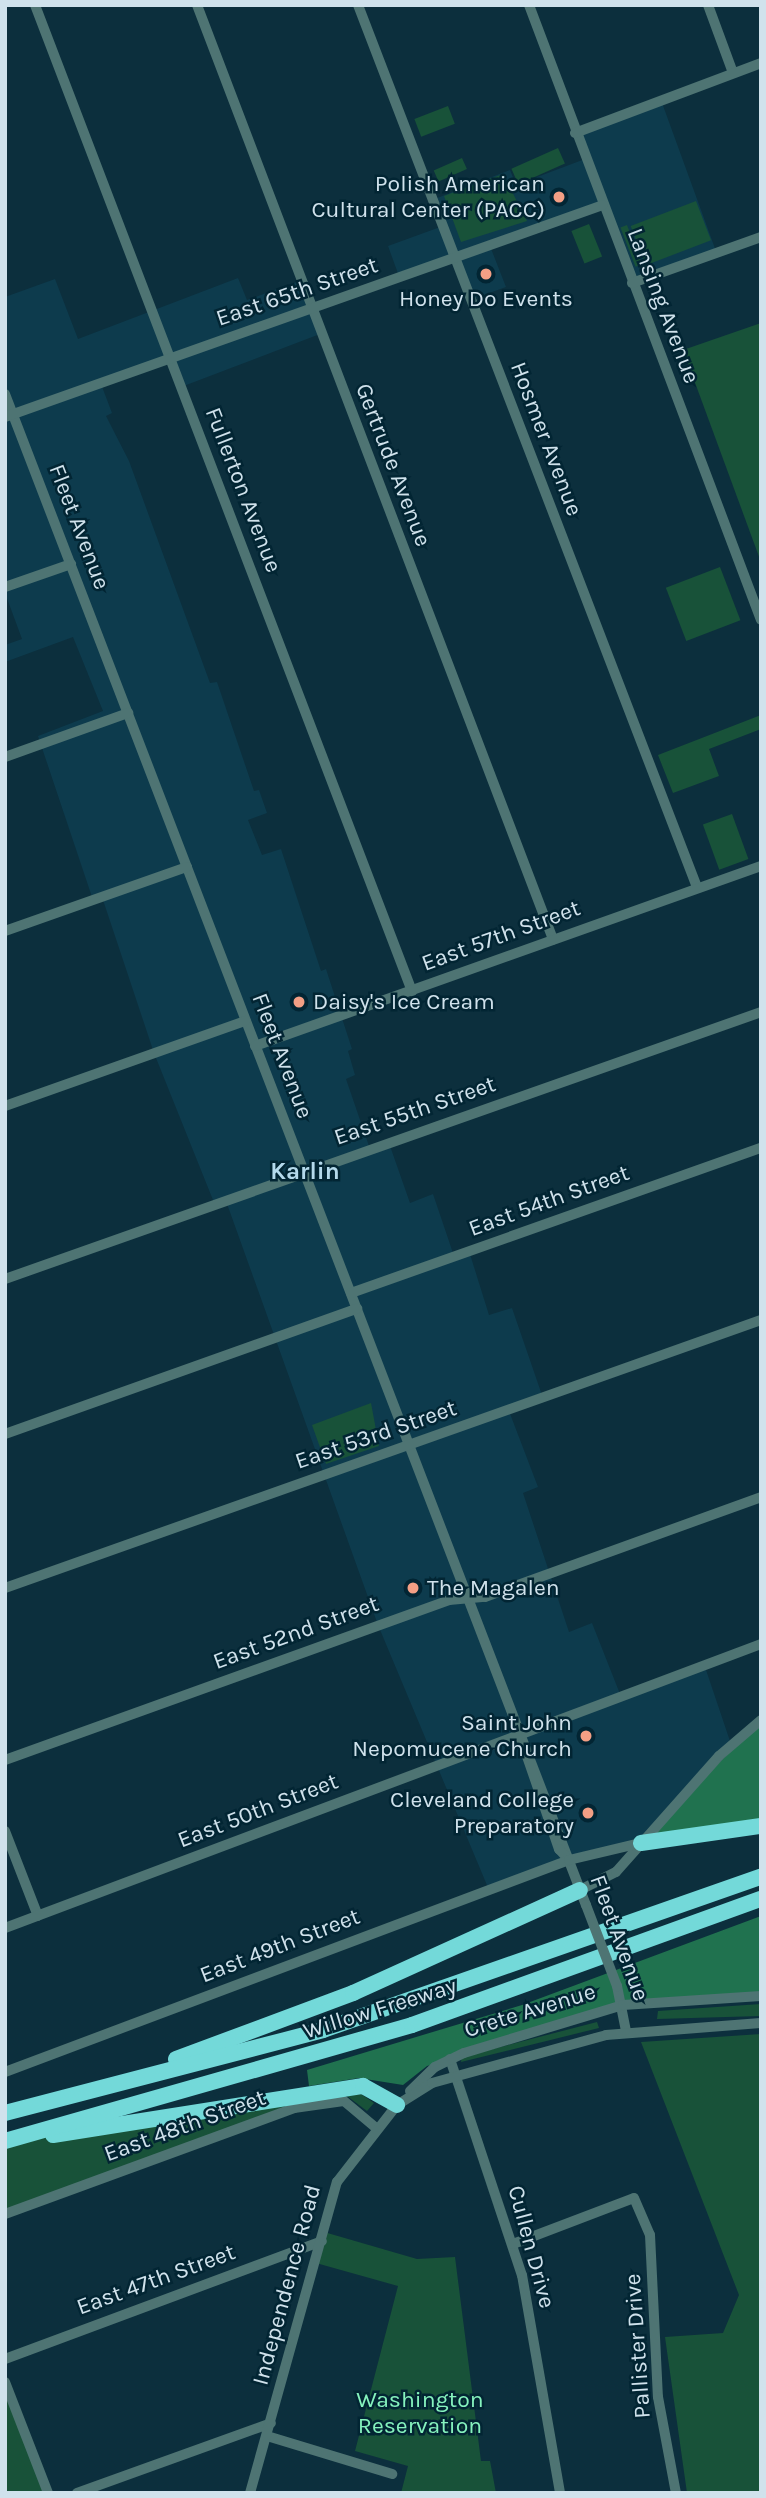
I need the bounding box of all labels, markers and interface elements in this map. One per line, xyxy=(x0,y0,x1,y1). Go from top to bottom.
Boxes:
place label: Polish American Cultural Center (PACC) xyxy=(311,170,545,224)
marker: Polish American Cultural Center (PACC) xyxy=(551,189,567,205)
street label: Lansing Avenue xyxy=(621,224,705,388)
street label: East 65th Street xyxy=(213,251,381,333)
marker: Honey Do Events xyxy=(478,266,494,282)
place label: Honey Do Events xyxy=(399,285,573,313)
street label: Hosmer Avenue xyxy=(504,358,588,520)
street label: Gertrude Avenue xyxy=(349,380,437,550)
street label: Fullerton Avenue xyxy=(199,404,287,576)
street label: Fleet Avenue xyxy=(42,460,116,594)
street label: East 57th Street xyxy=(418,895,584,977)
place label: Daisy's Ice Cream xyxy=(313,988,495,1016)
street label: Fleet Avenue xyxy=(245,989,319,1123)
marker: Daisy's Ice Cream xyxy=(291,994,307,1010)
street label: East 55th Street xyxy=(331,1070,499,1152)
district label: Karlin xyxy=(270,1158,340,1186)
street label: East 54th Street xyxy=(465,1159,633,1243)
street label: East 53rd Street xyxy=(292,1394,460,1476)
place label: The Magalen xyxy=(427,1574,560,1602)
marker: The Magalen xyxy=(405,1580,421,1596)
street label: East 52nd Street xyxy=(209,1590,383,1676)
place label: Saint John Nepomucene Church xyxy=(352,1709,572,1763)
marker: Saint John Nepomucene Church xyxy=(578,1728,594,1744)
street label: East 50th Street xyxy=(174,1768,342,1854)
place label: Cleveland College Preparatory xyxy=(390,1786,574,1840)
marker: Cleveland College Preparatory xyxy=(580,1805,596,1821)
street label: Fleet Avenue xyxy=(583,1871,655,2005)
street label: East 49th Street xyxy=(196,1903,364,1989)
street label: Willow Freeway xyxy=(300,1973,460,2045)
street label: Crete Avenue xyxy=(461,1978,599,2044)
street label: East 48th Street xyxy=(100,2084,270,2168)
street label: Independence Road xyxy=(247,2182,327,2388)
street label: Cullen Drive xyxy=(501,2183,561,2311)
street label: East 47th Street xyxy=(73,2239,239,2321)
street label: Pallister Drive xyxy=(619,2273,657,2419)
park label: Washington Reservation xyxy=(356,2386,484,2440)

